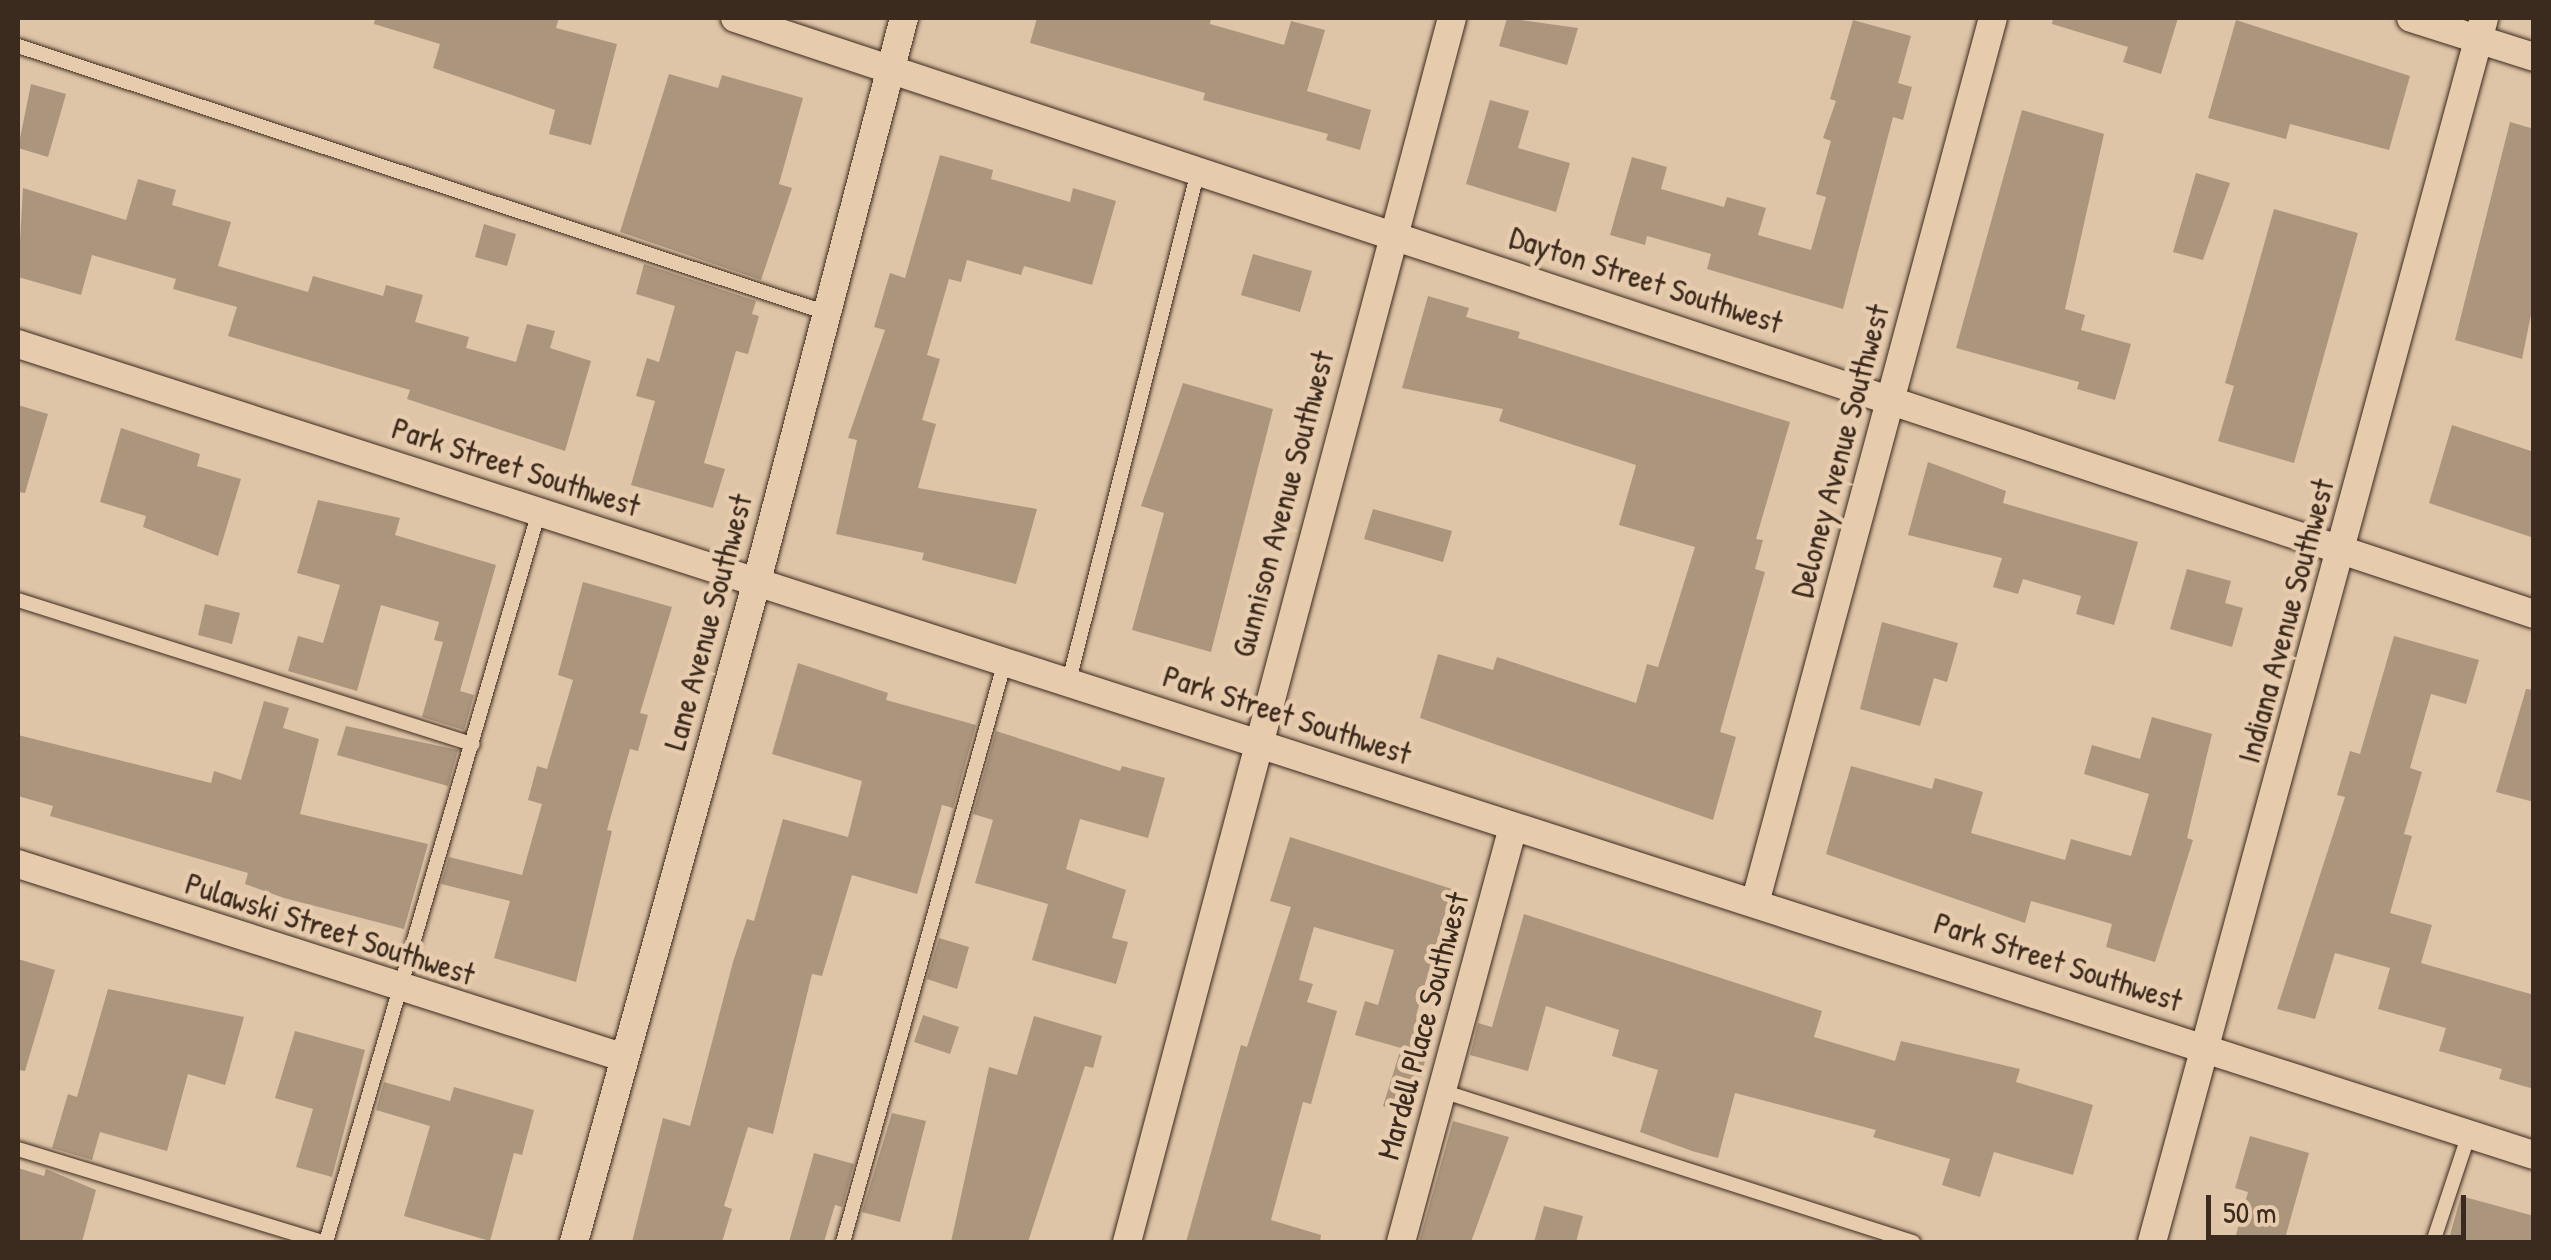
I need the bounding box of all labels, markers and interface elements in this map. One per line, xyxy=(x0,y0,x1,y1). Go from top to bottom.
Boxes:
street label: Dayton Street Southwest xyxy=(1505,218,1787,342)
street label: Deloney Avenue Southwest xyxy=(1782,300,1898,602)
street label: Gunnison Avenue Southwest xyxy=(1224,347,1342,661)
street label: Park Street Southwest xyxy=(387,409,645,525)
street label: Indiana Avenue Southwest xyxy=(2230,475,2342,767)
street label: Lane Avenue Southwest xyxy=(655,490,761,754)
street label: Park Street Southwest xyxy=(1158,657,1416,773)
street label: Pulawski Street Southwest xyxy=(181,864,479,994)
street label: Mardell Place Southwest xyxy=(1369,888,1477,1164)
street label: Park Street Southwest xyxy=(1929,904,2187,1020)
scale bar xyxy=(2211,1175,2471,1237)
text: 50 m xyxy=(2223,1192,2276,1232)

